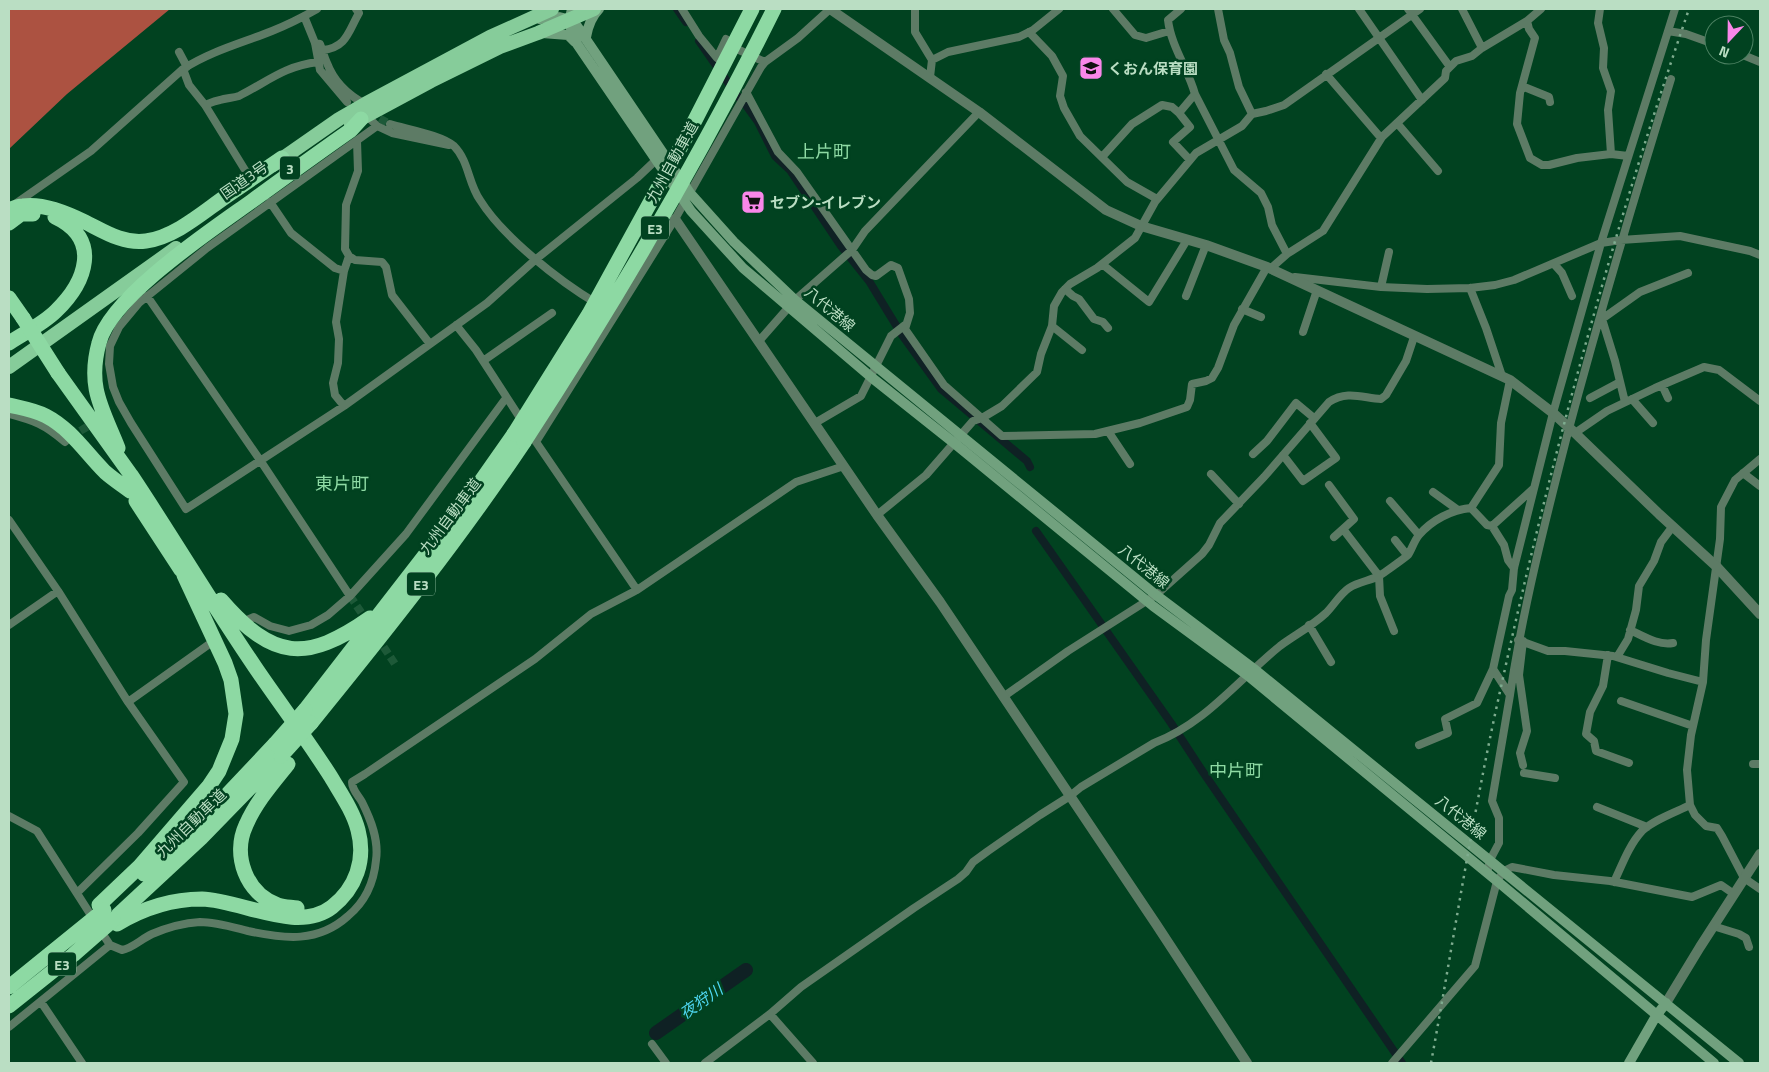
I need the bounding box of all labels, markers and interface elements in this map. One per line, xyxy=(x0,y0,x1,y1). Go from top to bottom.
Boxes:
north arrow xyxy=(1704,15,1754,65)
text: N xyxy=(1716,41,1732,64)
school or university icon: くおん保育園 xyxy=(1078,55,1104,81)
place label: くおん保育園 xyxy=(1108,57,1198,80)
street label: 九州自動車道 xyxy=(640,117,704,207)
district label: 上片町 xyxy=(797,138,851,165)
street label: 国道3号 xyxy=(216,155,272,205)
road number: 3 xyxy=(280,156,300,180)
supermarket icon: セブン-イレブン xyxy=(740,189,766,215)
place label: セブン-イレブン xyxy=(770,191,881,214)
road number: E3 xyxy=(641,217,669,240)
street label: 八代港線 xyxy=(800,281,860,337)
district label: 東片町 xyxy=(315,470,369,497)
street label: 九州自動車道 xyxy=(414,473,486,559)
street label: 八代港線 xyxy=(1113,538,1175,594)
road number: E3 xyxy=(407,572,435,596)
district label: 中片町 xyxy=(1209,757,1263,784)
street label: 九州自動車道 xyxy=(151,783,231,863)
street label: 八代港線 xyxy=(1430,789,1492,845)
road number: E3 xyxy=(48,952,76,976)
water label: 夜狩川 xyxy=(674,976,729,1025)

